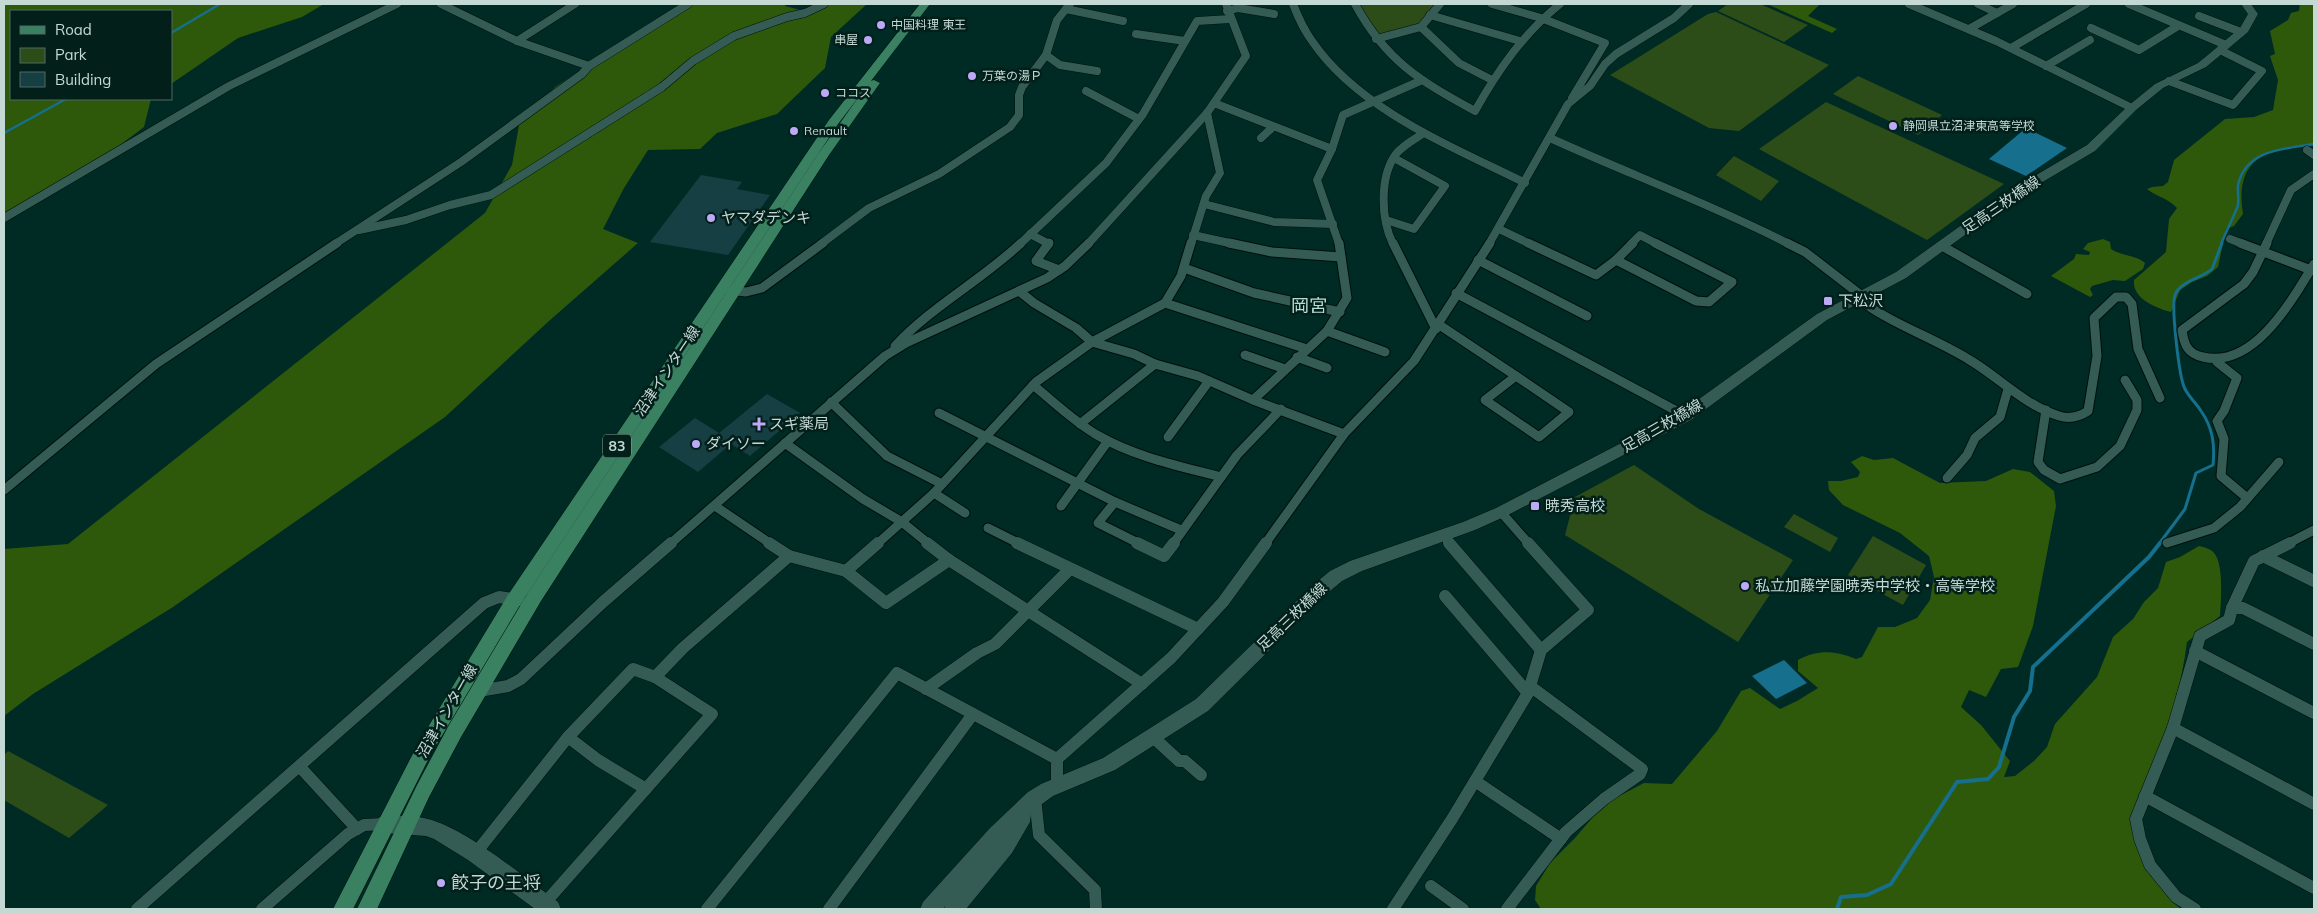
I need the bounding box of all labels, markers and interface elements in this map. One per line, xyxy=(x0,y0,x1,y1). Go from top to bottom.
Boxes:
legend xyxy=(10,10,172,100)
place label: 中国料理 東王 xyxy=(891,17,966,32)
marker: 中国料理 東王 xyxy=(875,19,887,31)
text: Road xyxy=(55,20,92,39)
place label: 串屋 xyxy=(834,32,858,47)
marker: 串屋 xyxy=(862,34,874,46)
text: Park xyxy=(55,45,87,64)
place label: 万葉の湯Ｐ xyxy=(982,68,1042,83)
text: Building xyxy=(55,70,111,89)
marker: 万葉の湯Ｐ xyxy=(966,70,978,82)
place label: ココス xyxy=(835,85,871,100)
marker: ココス xyxy=(819,87,831,99)
place label: 静岡県立沼津東高等学校 xyxy=(1903,118,2035,133)
marker: 静岡県立沼津東高等学校 xyxy=(1887,120,1899,132)
place label: Renault xyxy=(804,123,847,138)
marker: Renault xyxy=(788,125,800,137)
street label: 足高三枚橋線 xyxy=(1958,172,2043,238)
place label: ヤマダデンキ xyxy=(721,208,811,227)
marker: ヤマダデンキ xyxy=(705,212,717,224)
place label: 下松沢 xyxy=(1838,291,1883,310)
district label: 岡宮 xyxy=(1291,294,1327,317)
marker: 下松沢 xyxy=(1822,295,1834,307)
street label: 沼津インター線 xyxy=(629,322,704,420)
street label: 足高三枚橋線 xyxy=(1618,395,1705,456)
place label: スギ薬局 xyxy=(769,414,829,433)
marker: スギ薬局 xyxy=(753,418,765,430)
road number: 83 xyxy=(603,434,631,458)
place label: ダイソー xyxy=(706,434,766,453)
marker: ダイソー xyxy=(690,438,702,450)
place label: 暁秀高校 xyxy=(1545,496,1605,515)
marker: 暁秀高校 xyxy=(1529,500,1541,512)
place label: 私立加藤学園暁秀中学校・高等学校 xyxy=(1755,576,1995,595)
street label: 足高三枚橋線 xyxy=(1253,579,1331,655)
marker: 私立加藤学園暁秀中学校・高等学校 xyxy=(1739,580,1751,592)
street label: 沼津インター線 xyxy=(412,661,481,761)
place label: 餃子の王将 xyxy=(451,871,541,894)
marker: 餃子の王将 xyxy=(435,877,447,889)

